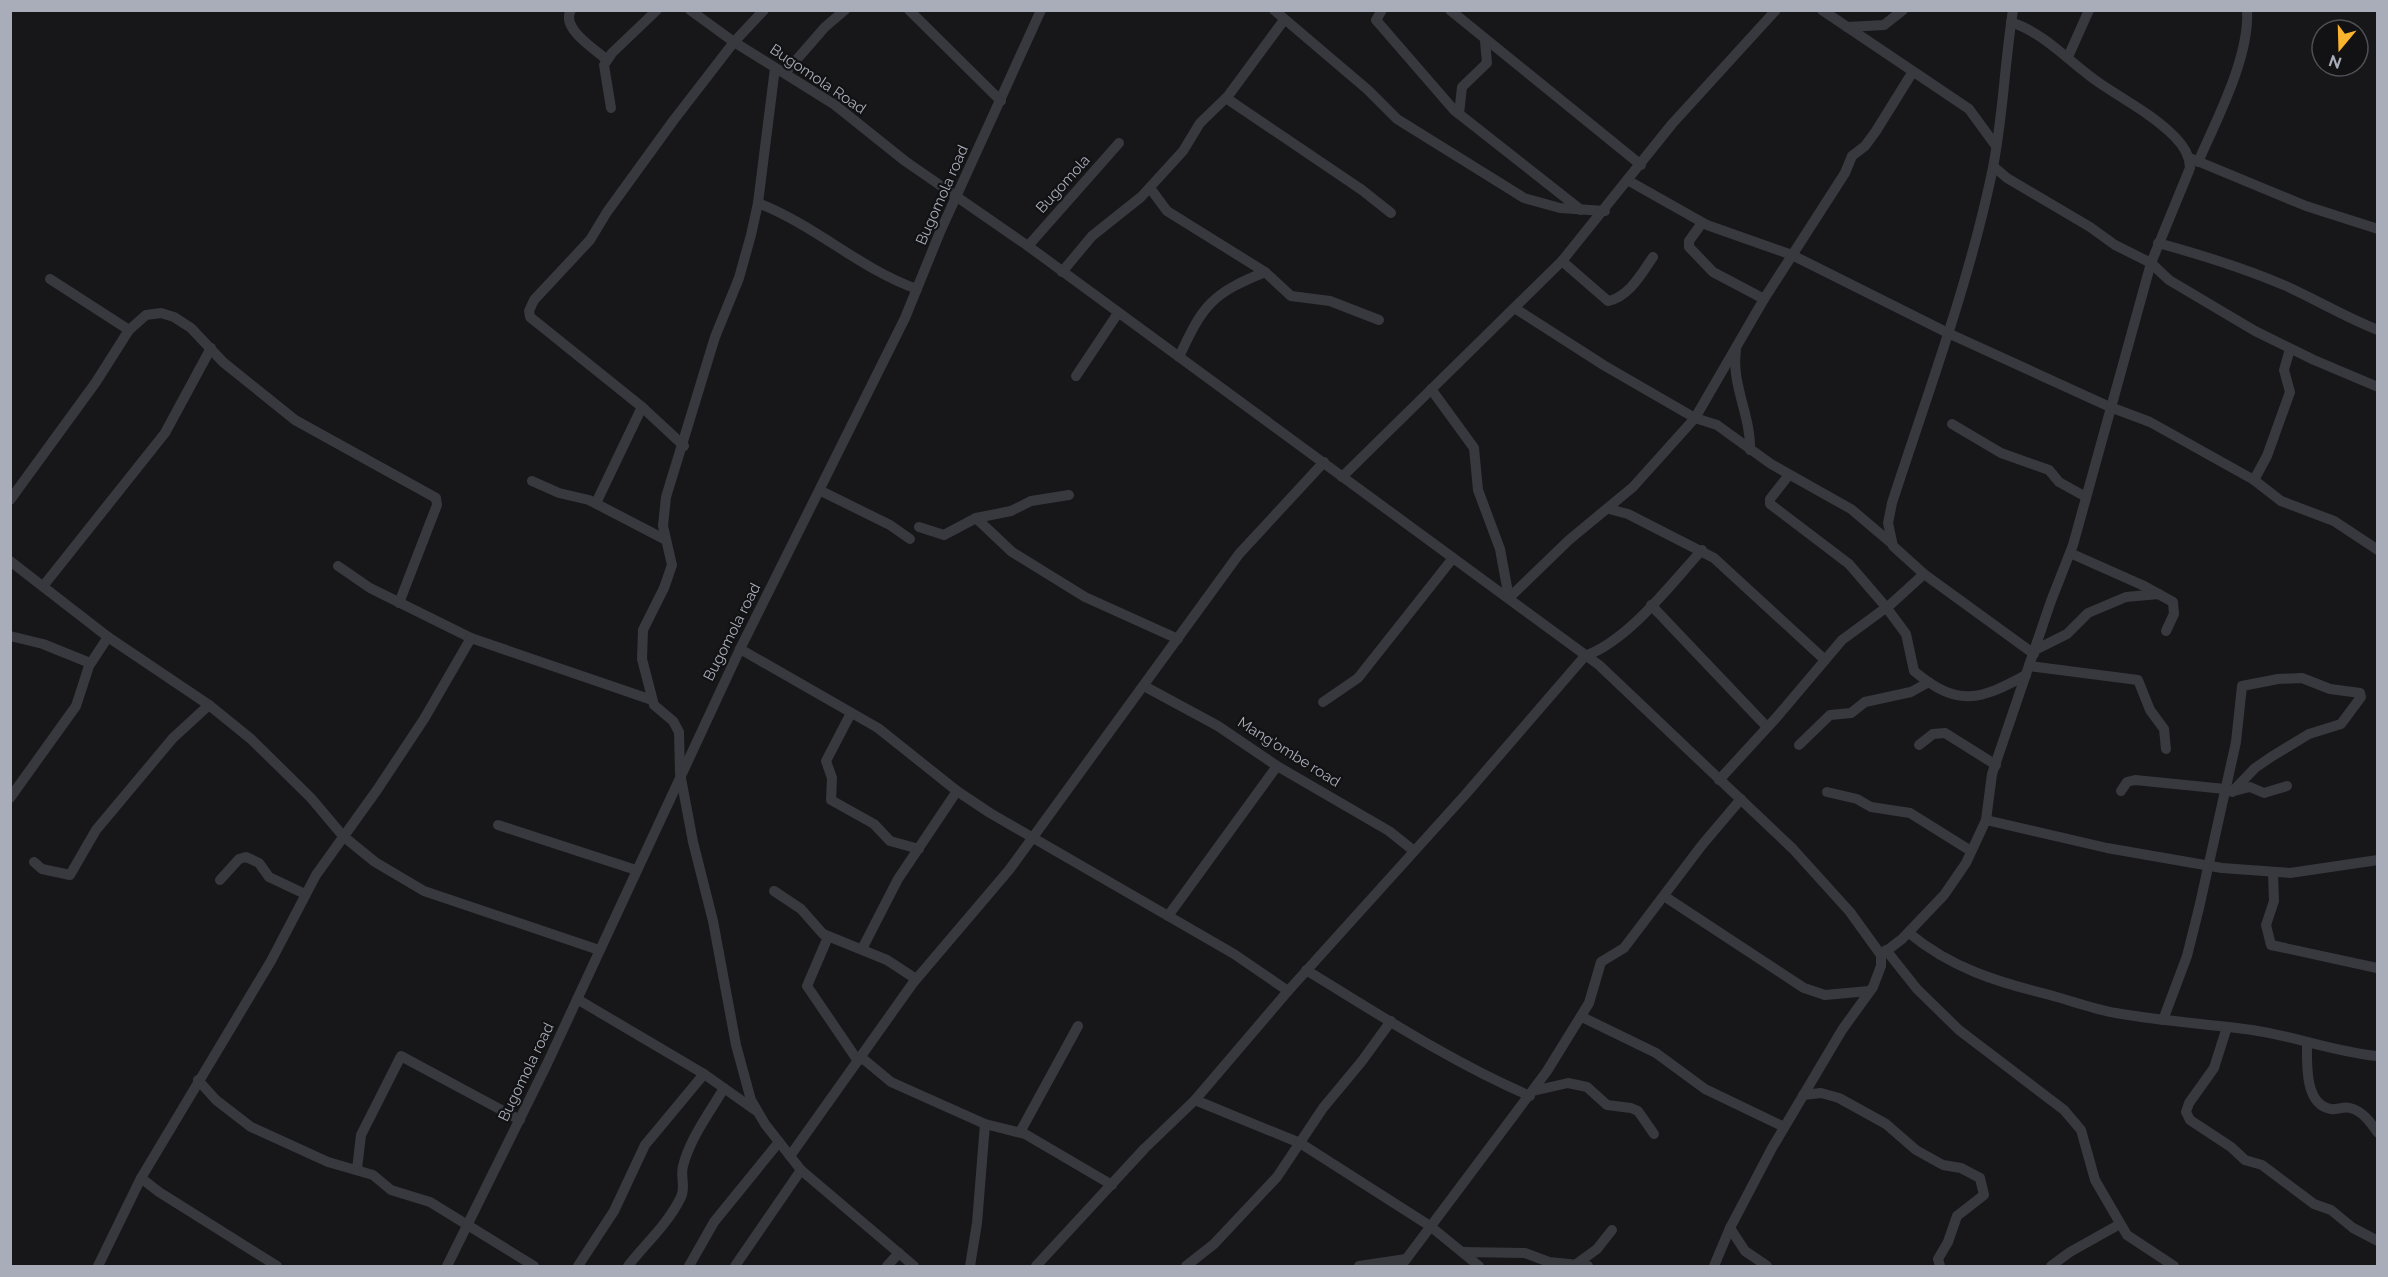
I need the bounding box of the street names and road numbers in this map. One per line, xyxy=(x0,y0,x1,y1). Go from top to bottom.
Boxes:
street label: Bugomola Road xyxy=(767,40,869,118)
street label: Bugomola road xyxy=(912,142,972,248)
street label: Bugomola xyxy=(1032,151,1094,217)
street label: Bugomola road xyxy=(700,580,764,684)
street label: Mang'ombe road xyxy=(1234,713,1344,791)
street label: Bugomola road xyxy=(494,1020,558,1124)

